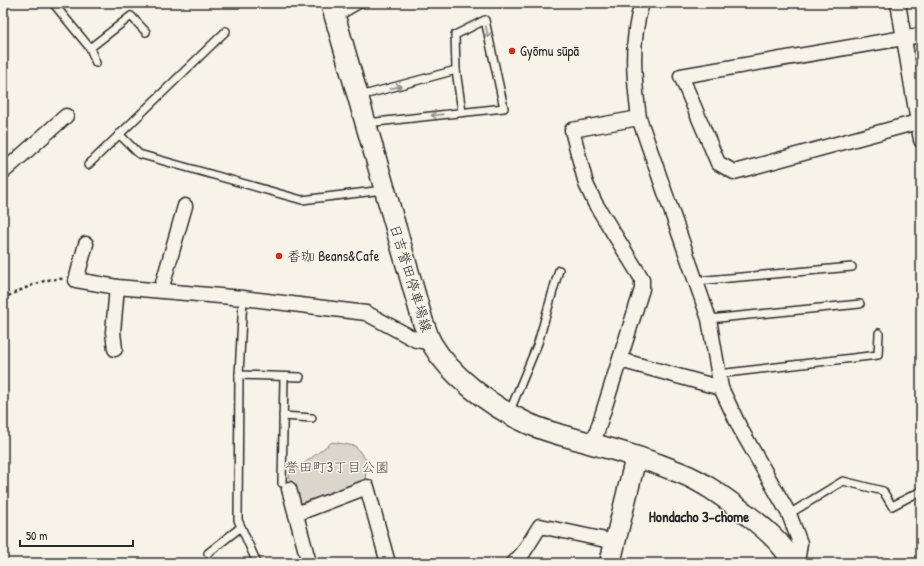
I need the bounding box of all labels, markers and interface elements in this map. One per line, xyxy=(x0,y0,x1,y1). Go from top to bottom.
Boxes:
one-way arrow xyxy=(484,25,492,38)
place label: Gyōmu sūpā xyxy=(520,41,580,61)
marker: Gyōmu sūpā xyxy=(507,46,517,56)
one-way arrow xyxy=(389,82,402,90)
one-way arrow xyxy=(431,111,444,119)
street label: 日吉誉田停車場線 xyxy=(386,222,437,334)
place label: 香珈 Beans&Cafe xyxy=(287,246,380,265)
marker: 香珈 Beans&Cafe xyxy=(274,251,284,261)
park label: 誉田町3丁目公園 xyxy=(285,457,389,476)
district label: Hondacho 3-chome xyxy=(649,506,749,527)
scale bar xyxy=(20,522,133,548)
text: 50 m xyxy=(26,527,47,544)

